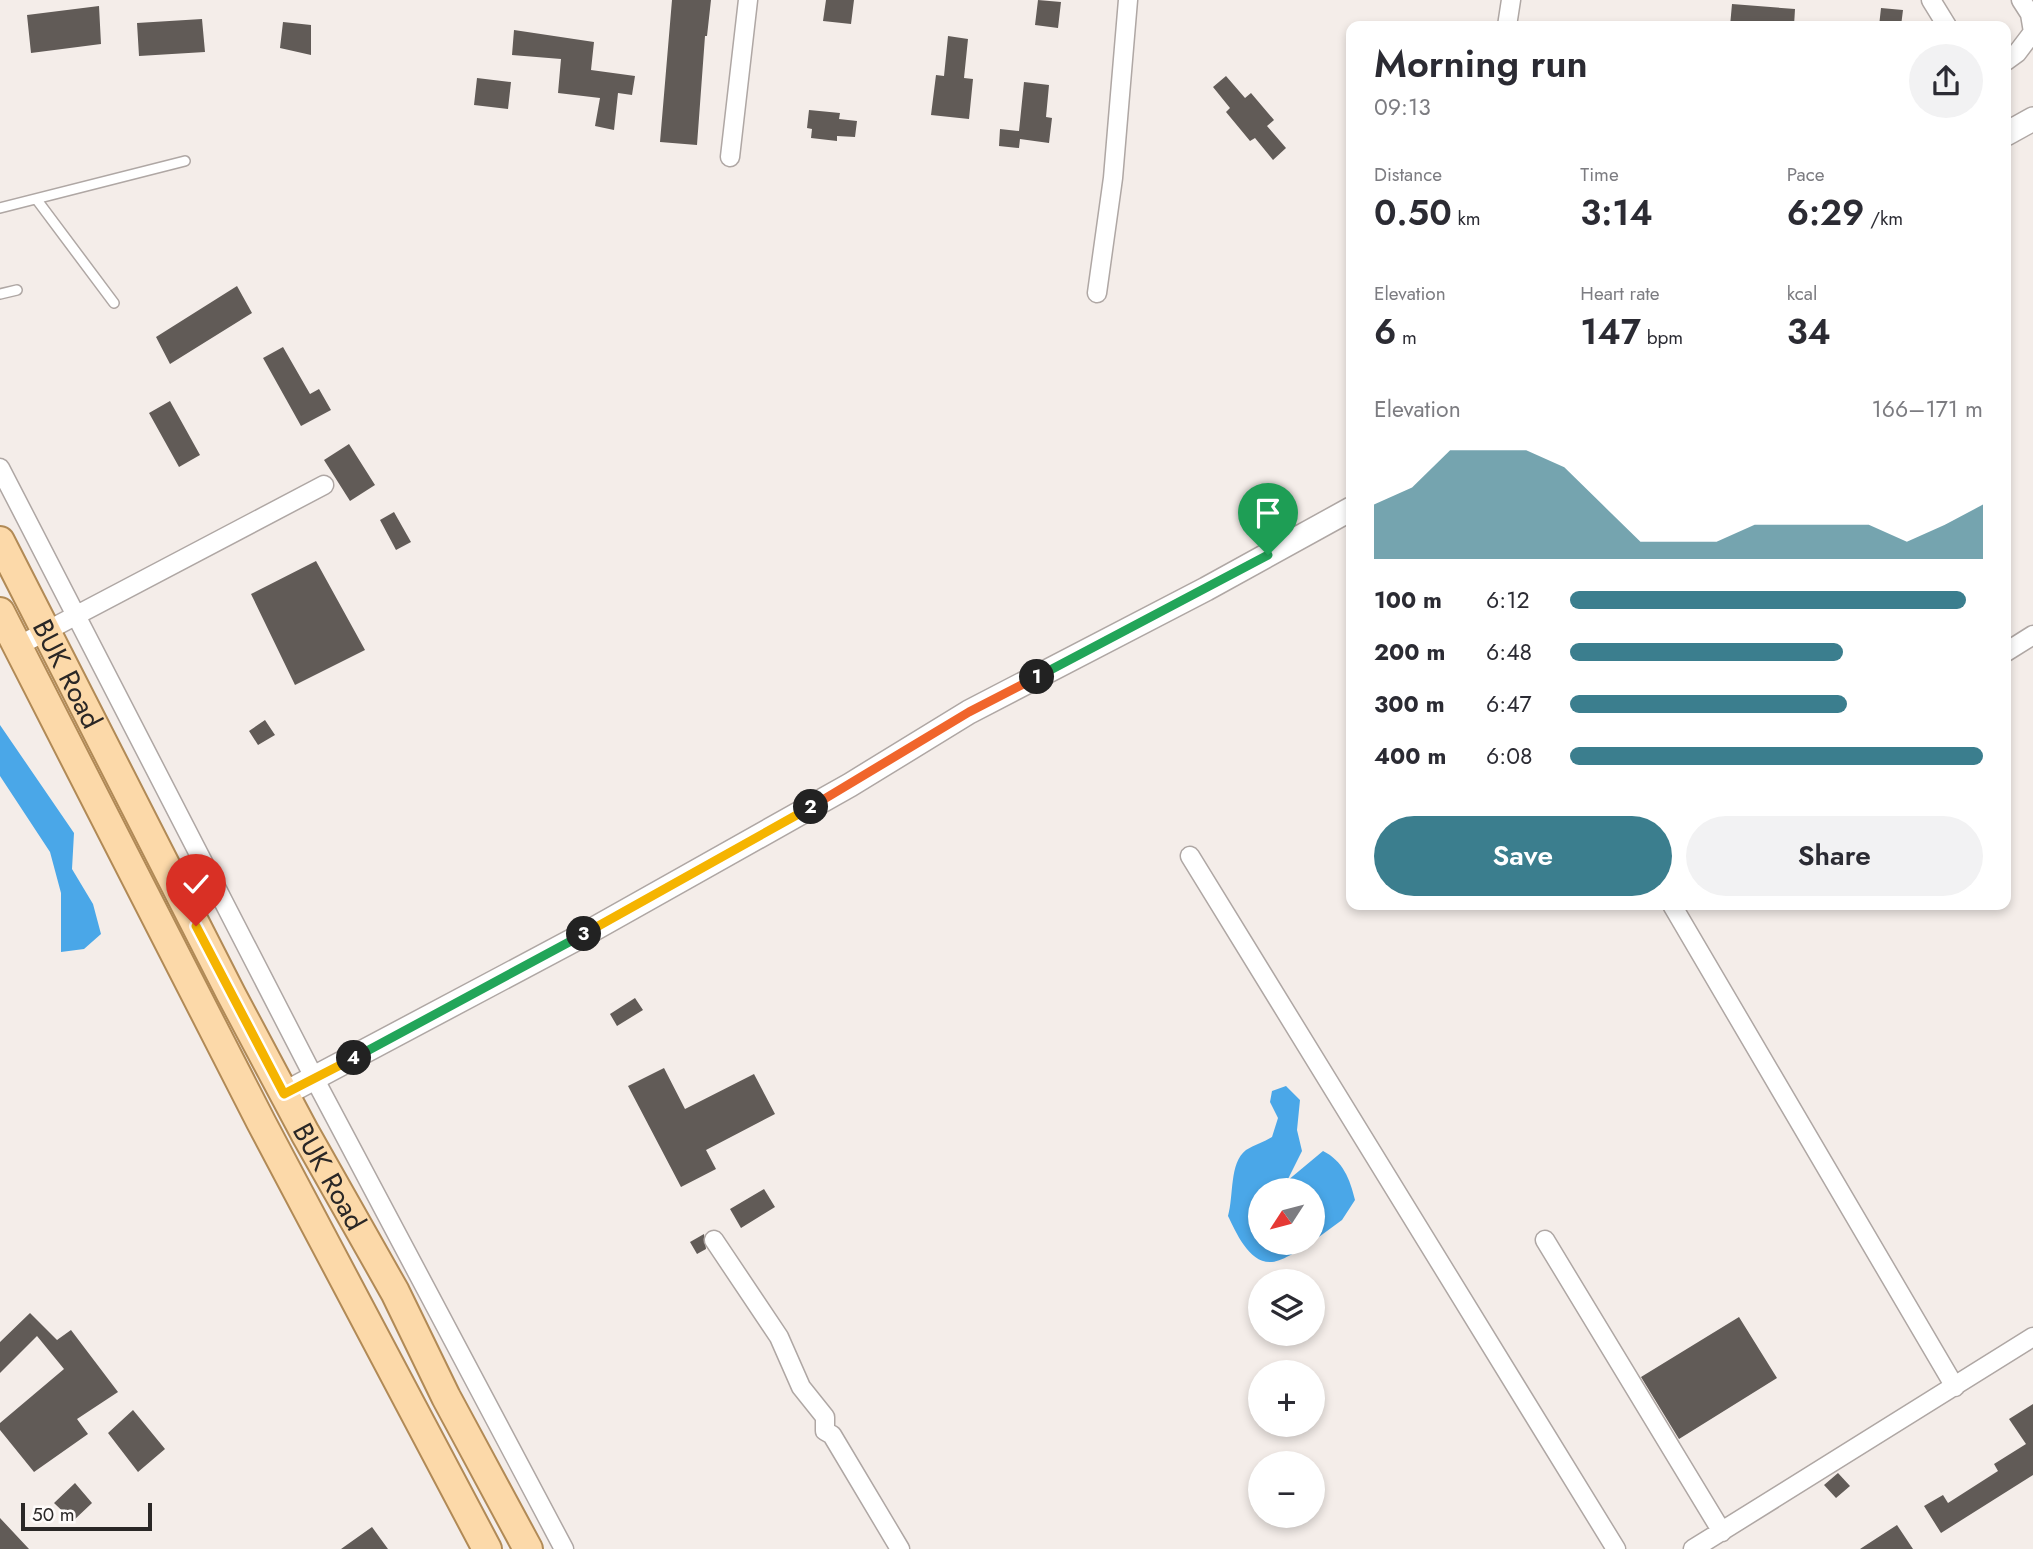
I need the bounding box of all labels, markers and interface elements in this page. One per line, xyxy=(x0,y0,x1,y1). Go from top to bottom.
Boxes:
text: Morning run xyxy=(1374,36,1588,91)
button: share xyxy=(1909,44,1983,118)
text: 09:13 xyxy=(1374,90,1431,124)
text: Distance xyxy=(1374,161,1442,188)
text: Time xyxy=(1580,161,1619,188)
text: Pace xyxy=(1787,161,1825,188)
text: 0.50 xyxy=(1374,188,1452,238)
text: 3:14 xyxy=(1580,188,1653,238)
text: 6:29 xyxy=(1787,188,1865,238)
text: km xyxy=(1452,205,1481,232)
text: /km xyxy=(1865,205,1903,232)
text: Elevation xyxy=(1374,280,1446,307)
text: Heart rate xyxy=(1580,280,1660,307)
text: kcal xyxy=(1787,280,1817,307)
text: 6 xyxy=(1374,307,1396,357)
text: 147 xyxy=(1580,307,1641,357)
text: 34 xyxy=(1787,307,1831,357)
text: m xyxy=(1396,324,1417,351)
text: bpm xyxy=(1641,324,1683,351)
text: Elevation xyxy=(1374,392,1461,426)
text: 166–171 m xyxy=(1872,392,1983,426)
pin xyxy=(1238,483,1298,555)
icon: arrive xyxy=(1249,494,1287,532)
text: 100 m xyxy=(1374,583,1442,617)
text: 6:12 xyxy=(1486,583,1530,617)
street label: BUK Road xyxy=(23,612,113,736)
text: 200 m xyxy=(1374,635,1445,669)
text: 6:48 xyxy=(1486,635,1532,669)
pin: 1 xyxy=(1020,660,1054,694)
text: 1 xyxy=(1032,663,1041,690)
text: 300 m xyxy=(1374,687,1445,721)
text: 6:47 xyxy=(1486,687,1532,721)
text: 400 m xyxy=(1374,739,1446,773)
text: 6:08 xyxy=(1486,739,1533,773)
pin: 2 xyxy=(794,790,828,824)
text: 2 xyxy=(804,793,817,820)
button: Save xyxy=(1374,816,1672,896)
button: Share xyxy=(1686,816,1983,896)
pin xyxy=(166,854,226,926)
icon: check xyxy=(177,865,215,903)
pin: 3 xyxy=(566,916,602,951)
text: 3 xyxy=(578,920,589,947)
pin: 4 xyxy=(336,1040,372,1076)
text: 4 xyxy=(347,1044,360,1071)
street label: BUK Road xyxy=(283,1116,377,1238)
north arrow xyxy=(1248,1178,1325,1255)
map controls xyxy=(1248,1178,1325,1528)
button: layers xyxy=(1248,1269,1325,1346)
button: + xyxy=(1248,1360,1325,1437)
button: − xyxy=(1248,1451,1325,1528)
scale bar xyxy=(21,1500,152,1532)
text: 50 m xyxy=(32,1501,75,1528)

